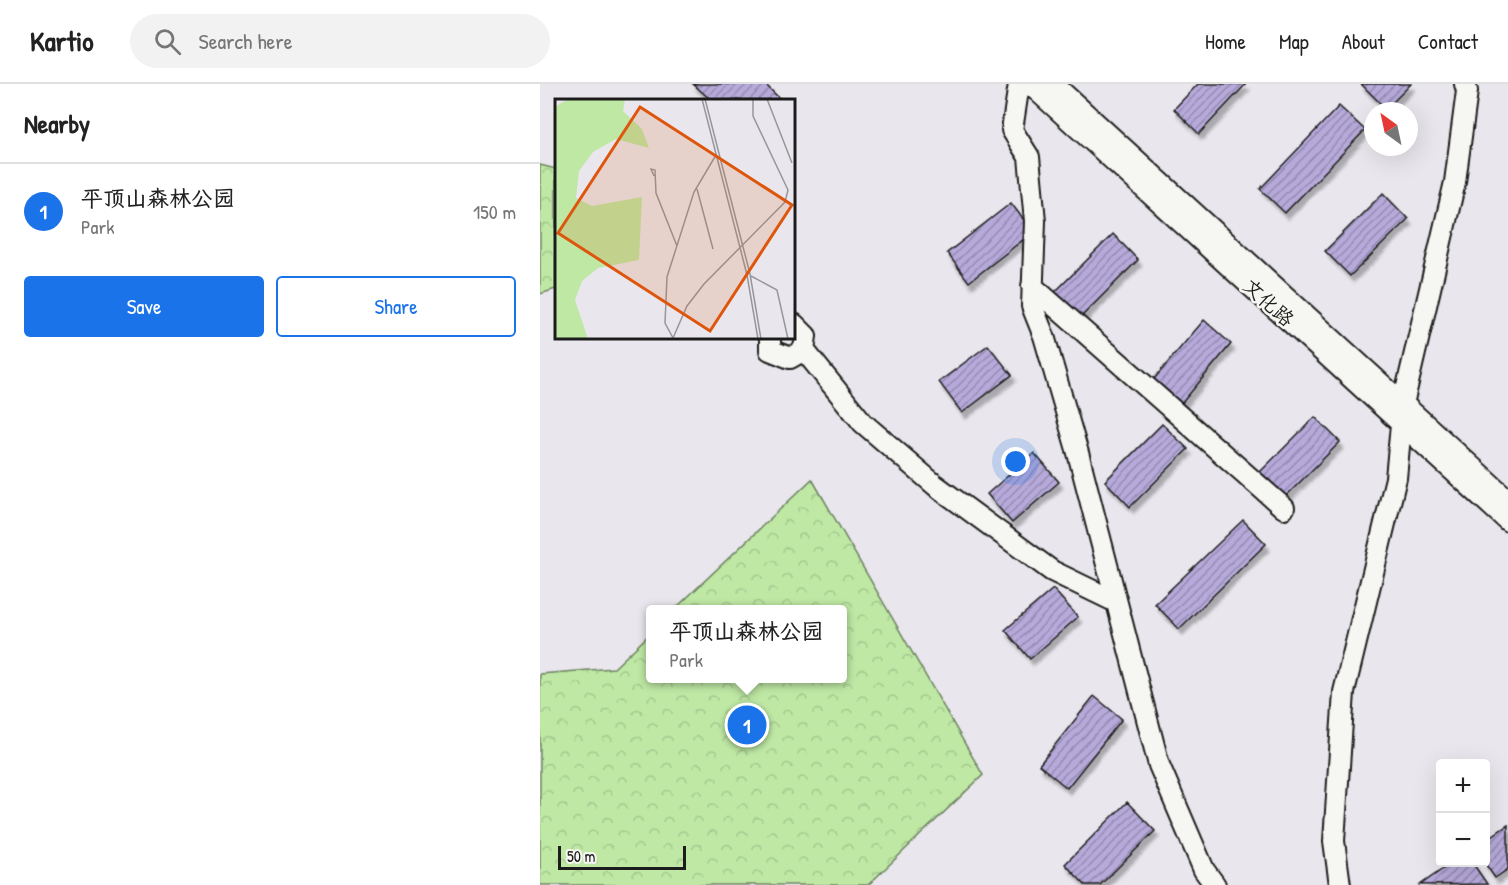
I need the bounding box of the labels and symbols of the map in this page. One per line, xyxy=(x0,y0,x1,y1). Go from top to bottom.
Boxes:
inset map xyxy=(555,99,795,339)
north arrow xyxy=(1364,102,1418,156)
street label: 文化路 xyxy=(1238,272,1301,333)
your location xyxy=(1001,447,1030,476)
pin: 1 xyxy=(728,702,766,748)
scale bar xyxy=(558,843,686,870)

